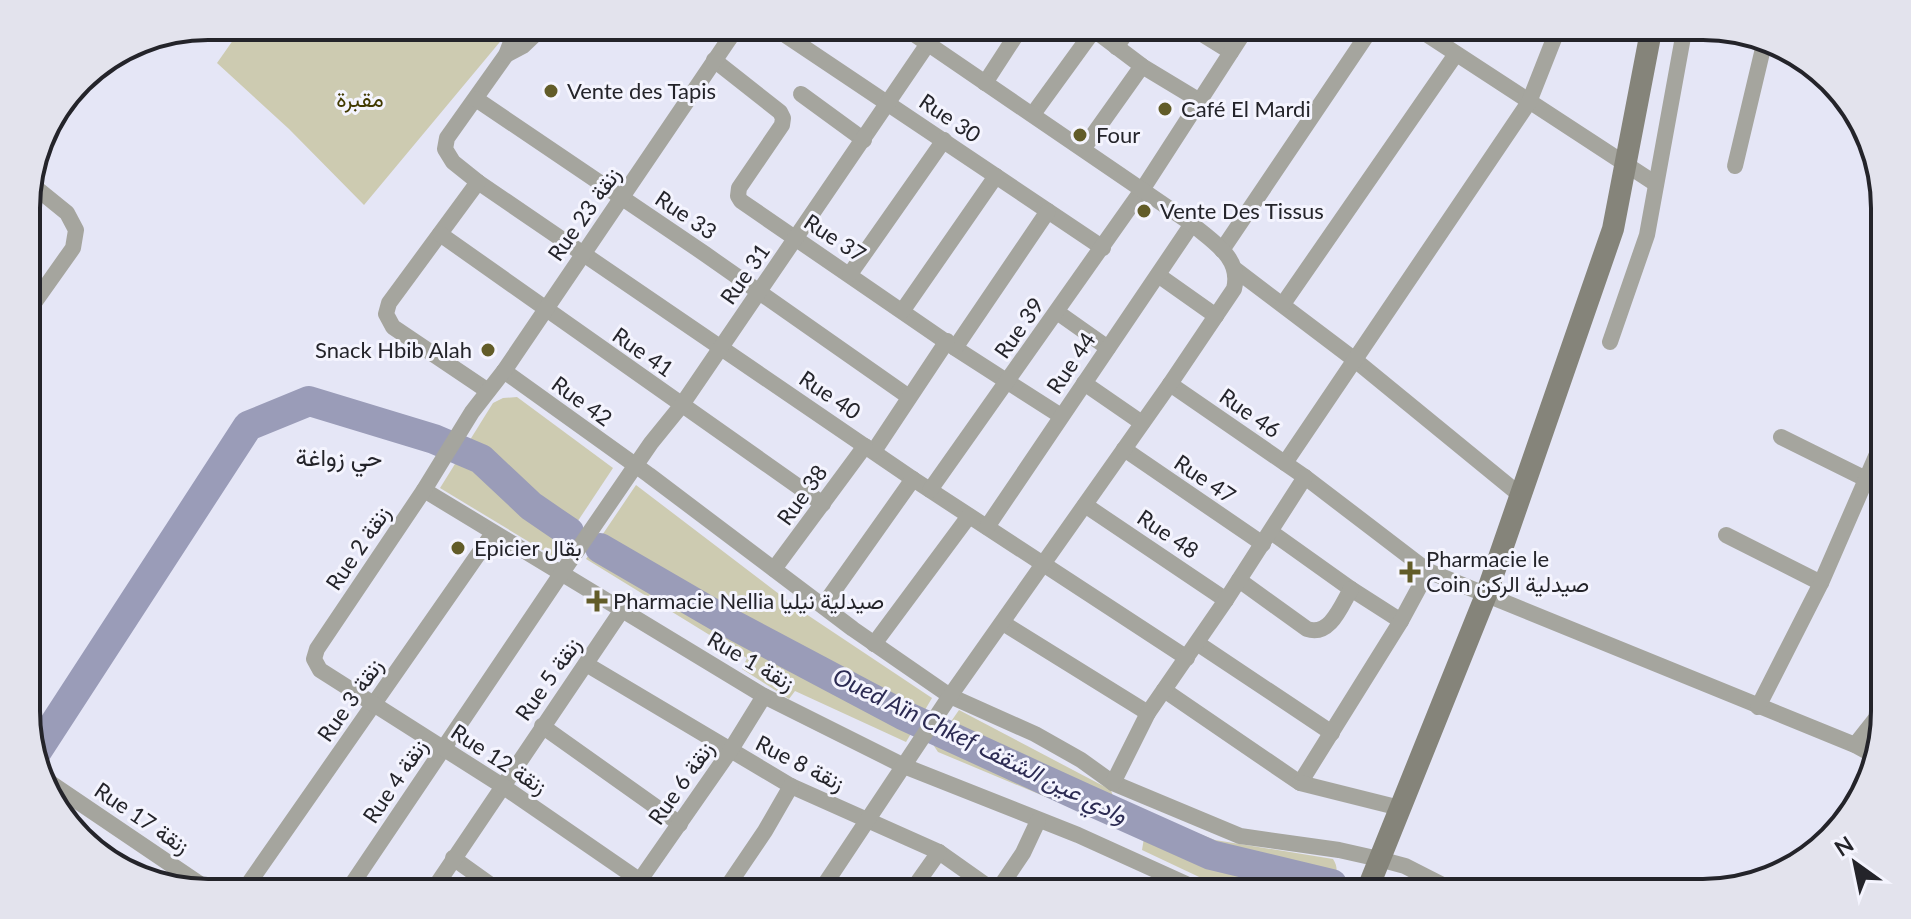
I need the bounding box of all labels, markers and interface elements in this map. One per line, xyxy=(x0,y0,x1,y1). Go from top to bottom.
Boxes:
place label: Vente des Tapis xyxy=(567,77,716,104)
marker: Vente des Tapis xyxy=(542,82,560,100)
park label: مقبرة xyxy=(336,85,384,113)
street label: Rue 30 xyxy=(914,87,986,148)
place label: Café El Mardi xyxy=(1181,95,1311,122)
marker: Café El Mardi xyxy=(1156,100,1174,118)
place label: Four xyxy=(1096,121,1140,148)
marker: Four xyxy=(1071,126,1089,144)
street label: Rue 23 زنقة xyxy=(541,161,627,267)
street label: Rue 33 xyxy=(650,184,722,245)
place label: Vente Des Tissus xyxy=(1160,197,1324,224)
marker: Vente Des Tissus xyxy=(1135,202,1153,220)
street label: Rue 37 xyxy=(799,208,871,268)
street label: Rue 31 xyxy=(714,238,775,309)
street label: Rue 39 xyxy=(988,292,1049,363)
street label: Rue 41 xyxy=(608,321,679,382)
street label: Rue 44 xyxy=(1040,327,1101,399)
place label: Snack Hbib Alah xyxy=(315,336,472,363)
marker: Snack Hbib Alah xyxy=(479,341,497,359)
street label: Rue 40 xyxy=(794,364,866,425)
street label: Rue 42 xyxy=(547,370,618,432)
street label: Rue 46 xyxy=(1215,382,1286,443)
district label: حي زواغة xyxy=(296,442,382,477)
street label: Rue 47 xyxy=(1169,448,1241,509)
street label: Rue 38 xyxy=(771,459,833,530)
street label: Rue 2 زنقة xyxy=(320,500,396,596)
street label: Rue 48 xyxy=(1132,503,1204,564)
place label: Epicier بقال xyxy=(474,534,582,561)
marker: Epicier بقال xyxy=(449,539,467,557)
place label: Pharmacie le Coin صيدلية الركن xyxy=(1426,545,1589,598)
marker: Pharmacie le Coin صيدلية الركن xyxy=(1401,563,1419,581)
place label: Pharmacie Nellia صيدلية نيليا xyxy=(613,587,884,614)
marker: Pharmacie Nellia صيدلية نيليا xyxy=(588,592,606,610)
street label: Rue 1 زنقة xyxy=(702,625,800,697)
street label: Rue 5 زنقة xyxy=(509,632,587,726)
street label: Rue 3 زنقة xyxy=(311,653,389,747)
water label: Oued Aïn Chkef وادي عين الشقف xyxy=(826,661,1133,834)
street label: Rue 12 زنقة xyxy=(446,718,552,800)
street label: Rue 8 زنقة xyxy=(751,729,849,797)
street label: Rue 4 زنقة xyxy=(357,733,433,829)
street label: Rue 6 زنقة xyxy=(642,736,720,830)
street label: Rue 17 زنقة xyxy=(89,776,195,860)
north arrow xyxy=(1815,823,1895,903)
text: N xyxy=(1829,830,1858,862)

